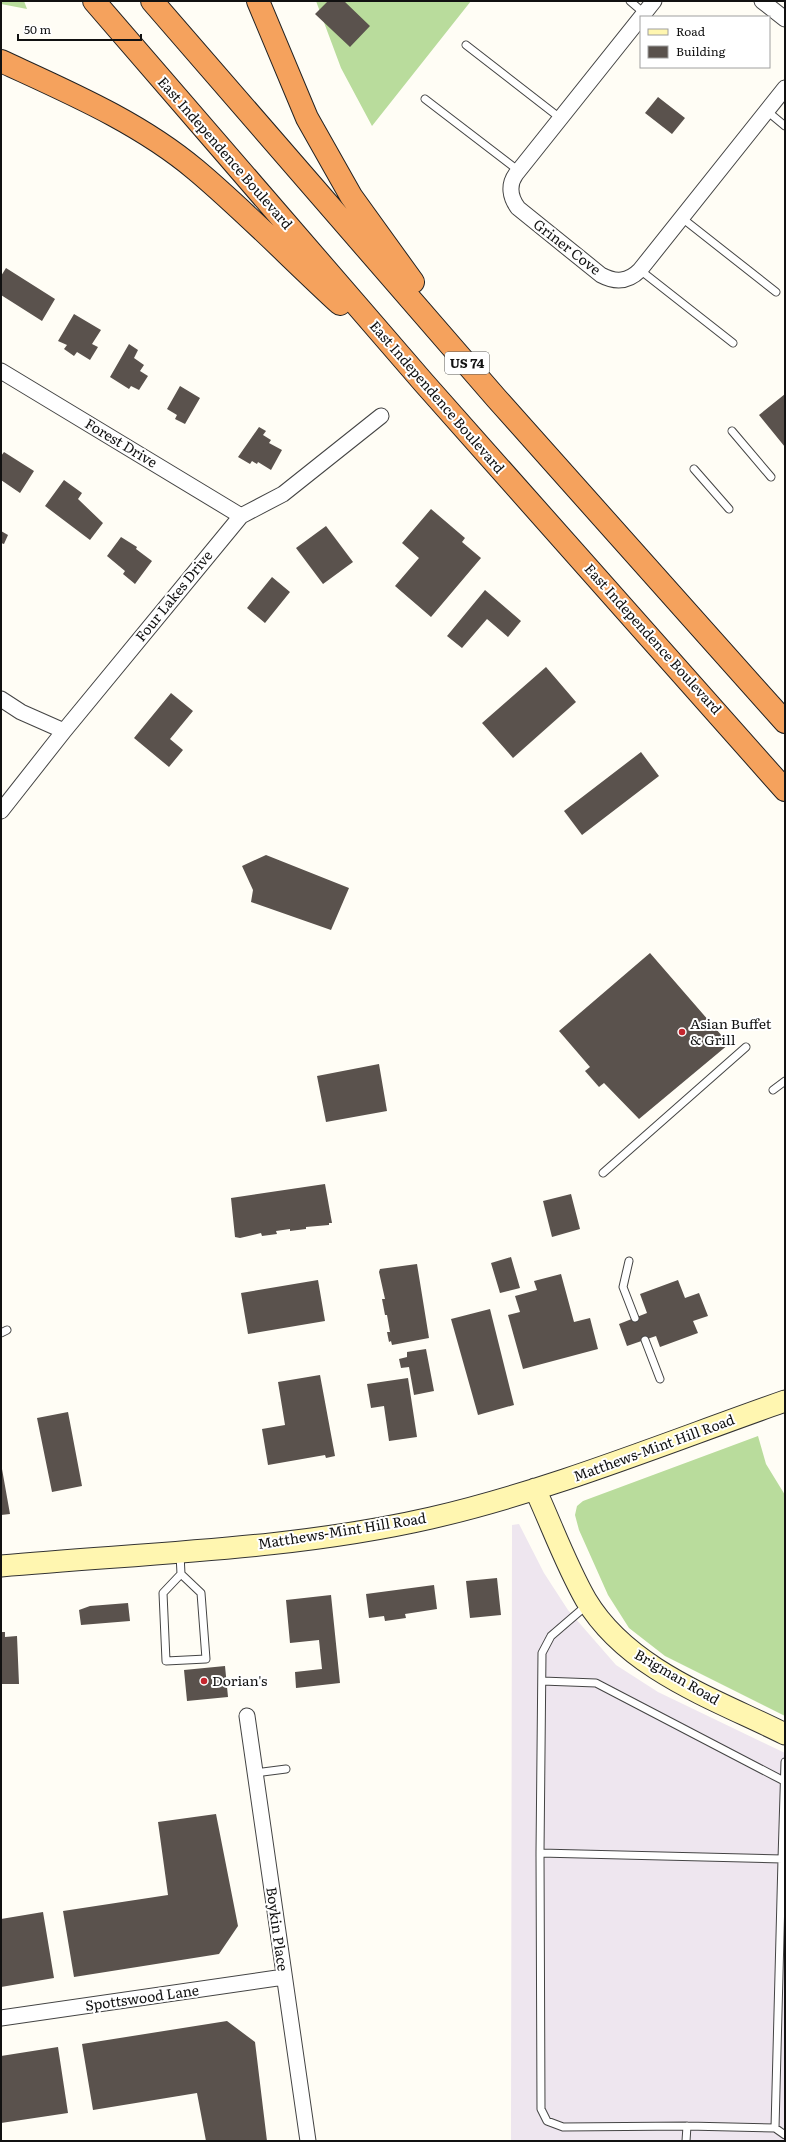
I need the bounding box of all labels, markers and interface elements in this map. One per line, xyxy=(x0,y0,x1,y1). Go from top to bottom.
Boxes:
scale bar xyxy=(18,16,141,42)
legend xyxy=(640,16,770,68)
text: 50 m xyxy=(24,20,51,38)
text: Road xyxy=(676,22,706,40)
text: Building xyxy=(676,42,726,60)
street label: East Independence Boulevard xyxy=(154,72,298,233)
street label: Griner Cove xyxy=(530,214,605,279)
street label: East Independence Boulevard xyxy=(366,316,510,477)
road number: US 74 xyxy=(445,352,489,374)
street label: Forest Drive xyxy=(82,413,161,472)
street label: Four Lakes Drive xyxy=(130,545,216,645)
street label: East Independence Boulevard xyxy=(581,559,727,718)
place label: Asian Buffet & Grill xyxy=(690,1013,772,1049)
marker: Asian Buffet & Grill xyxy=(677,1027,687,1037)
street label: Matthews-Mint Hill Road xyxy=(570,1408,737,1486)
street label: Matthews-Mint Hill Road xyxy=(256,1507,428,1553)
street label: Brigman Road xyxy=(631,1644,724,1709)
place label: Dorian's xyxy=(212,1670,267,1690)
marker: Dorian's xyxy=(199,1676,209,1686)
street label: Boykin Place xyxy=(262,1885,294,1972)
street label: Spottswood Lane xyxy=(84,1979,200,2015)

